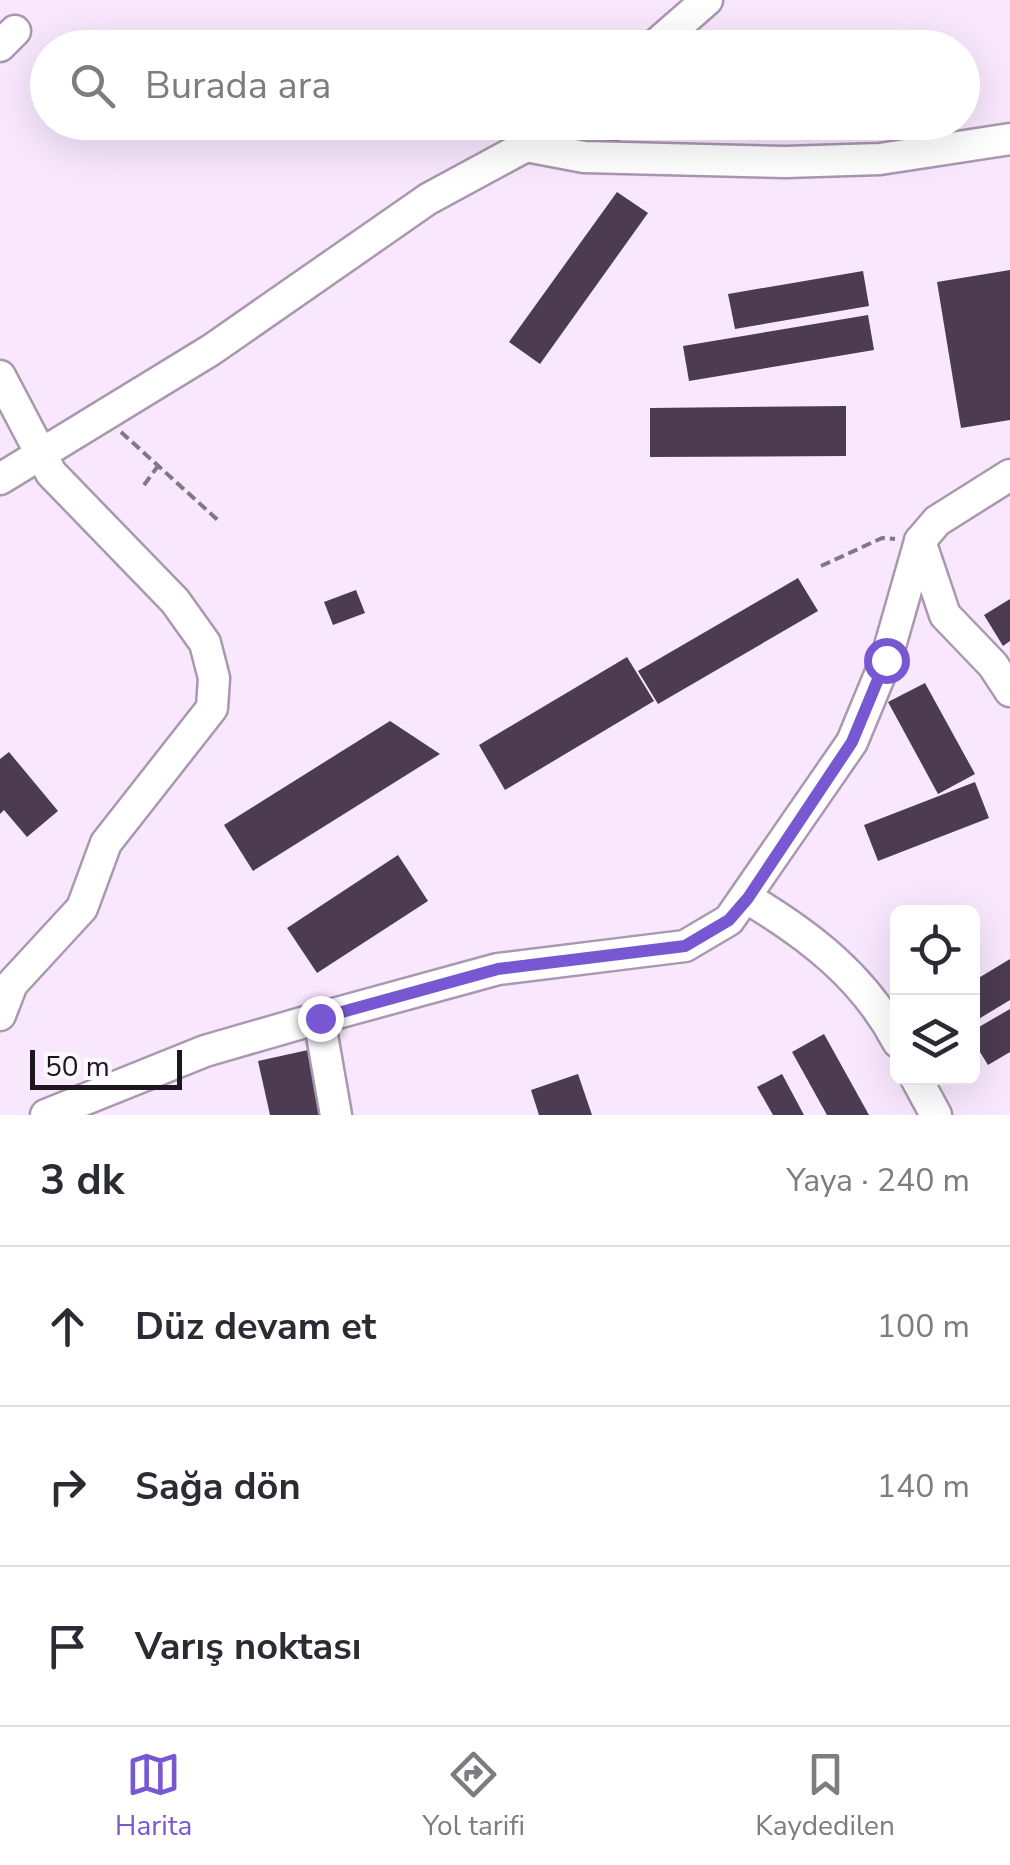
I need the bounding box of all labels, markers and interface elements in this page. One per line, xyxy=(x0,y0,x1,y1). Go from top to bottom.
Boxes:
search box xyxy=(30,30,980,140)
icon: search xyxy=(65,58,120,113)
text: Burada ara xyxy=(145,60,331,111)
route start xyxy=(864,638,910,684)
map controls xyxy=(890,905,980,1085)
button: locate xyxy=(890,905,980,995)
button: layers xyxy=(890,995,980,1085)
route end xyxy=(298,996,344,1042)
scale bar xyxy=(30,1045,182,1090)
text: 50 m xyxy=(45,1048,110,1086)
text: 3 dk xyxy=(40,1152,124,1209)
text: Yaya · 240 m xyxy=(787,1159,970,1202)
icon: ahead xyxy=(40,1299,95,1354)
text: Düz devam et xyxy=(135,1301,376,1352)
text: 100 m xyxy=(877,1305,970,1348)
icon: right xyxy=(40,1459,95,1514)
text: Sağa dön xyxy=(135,1461,301,1512)
text: 140 m xyxy=(877,1465,970,1508)
icon: arrive xyxy=(40,1619,95,1674)
text: Varış noktası xyxy=(135,1621,362,1672)
tab: Harita xyxy=(115,1747,192,1845)
tab: Yol tarifi xyxy=(423,1747,525,1845)
tab: Kaydedilen xyxy=(755,1747,895,1845)

